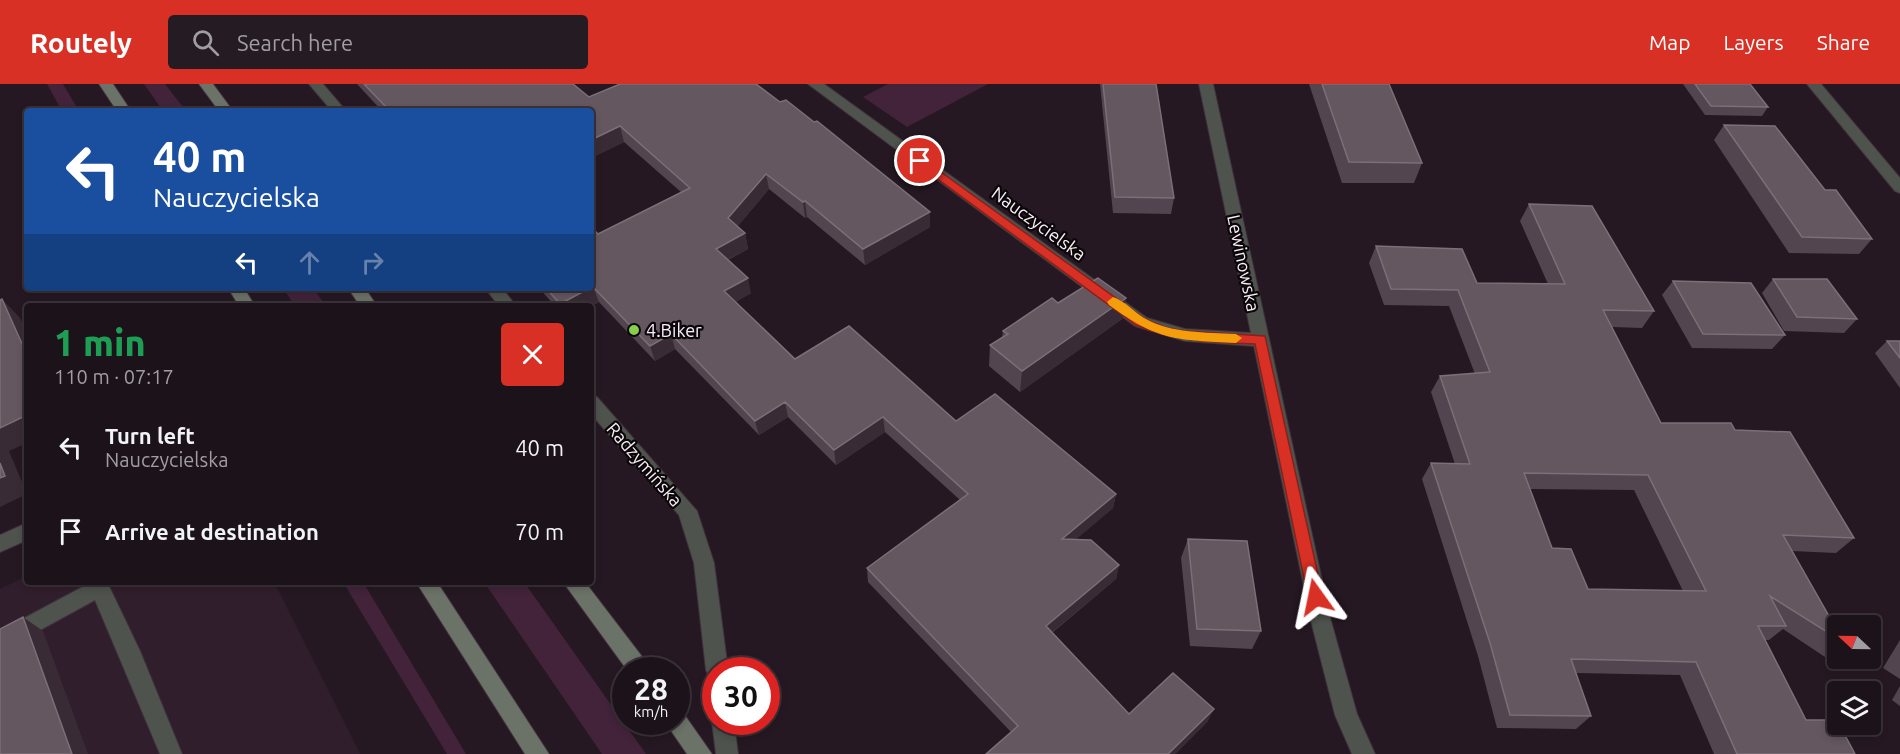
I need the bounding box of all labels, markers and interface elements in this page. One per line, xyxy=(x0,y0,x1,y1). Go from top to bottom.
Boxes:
search box xyxy=(168,15,588,69)
icon: search xyxy=(189,26,222,59)
text: Routely xyxy=(30,27,132,58)
text: Search here xyxy=(237,30,353,55)
text: Map xyxy=(1649,30,1690,54)
text: Layers xyxy=(1723,30,1784,54)
text: Share xyxy=(1817,30,1870,54)
icon: left xyxy=(54,132,132,210)
text: 40 m xyxy=(153,133,247,180)
pin xyxy=(894,135,945,186)
icon: arrive xyxy=(903,144,936,177)
text: Nauczycielska xyxy=(153,182,320,212)
street label: Nauczycielska xyxy=(988,182,1090,264)
street label: Lewinowska xyxy=(1224,213,1264,313)
icon: left xyxy=(230,246,263,279)
icon: ahead xyxy=(293,246,326,279)
icon: right xyxy=(356,246,389,279)
place label: 4.Biker xyxy=(646,320,702,340)
text: 1 min xyxy=(54,322,146,363)
button: close xyxy=(501,323,564,386)
marker: 4.Biker xyxy=(627,323,641,337)
text: 110 m · 07:17 xyxy=(54,365,174,388)
street label: Radzymińska xyxy=(603,418,687,510)
text: Turn left xyxy=(105,423,195,448)
icon: left xyxy=(54,431,87,464)
text: 40 m xyxy=(515,435,564,460)
text: Nauczycielska xyxy=(105,448,229,471)
icon: arrive xyxy=(54,515,87,548)
text: Arrive at destination xyxy=(105,519,319,544)
text: 70 m xyxy=(515,519,564,544)
position arrow xyxy=(1284,565,1348,629)
north arrow xyxy=(1827,615,1881,669)
map controls xyxy=(1827,615,1881,735)
speed limit sign: 30 xyxy=(702,657,780,735)
text: 28 xyxy=(634,672,668,706)
button: layers xyxy=(1827,681,1881,735)
text: km/h xyxy=(634,703,668,720)

